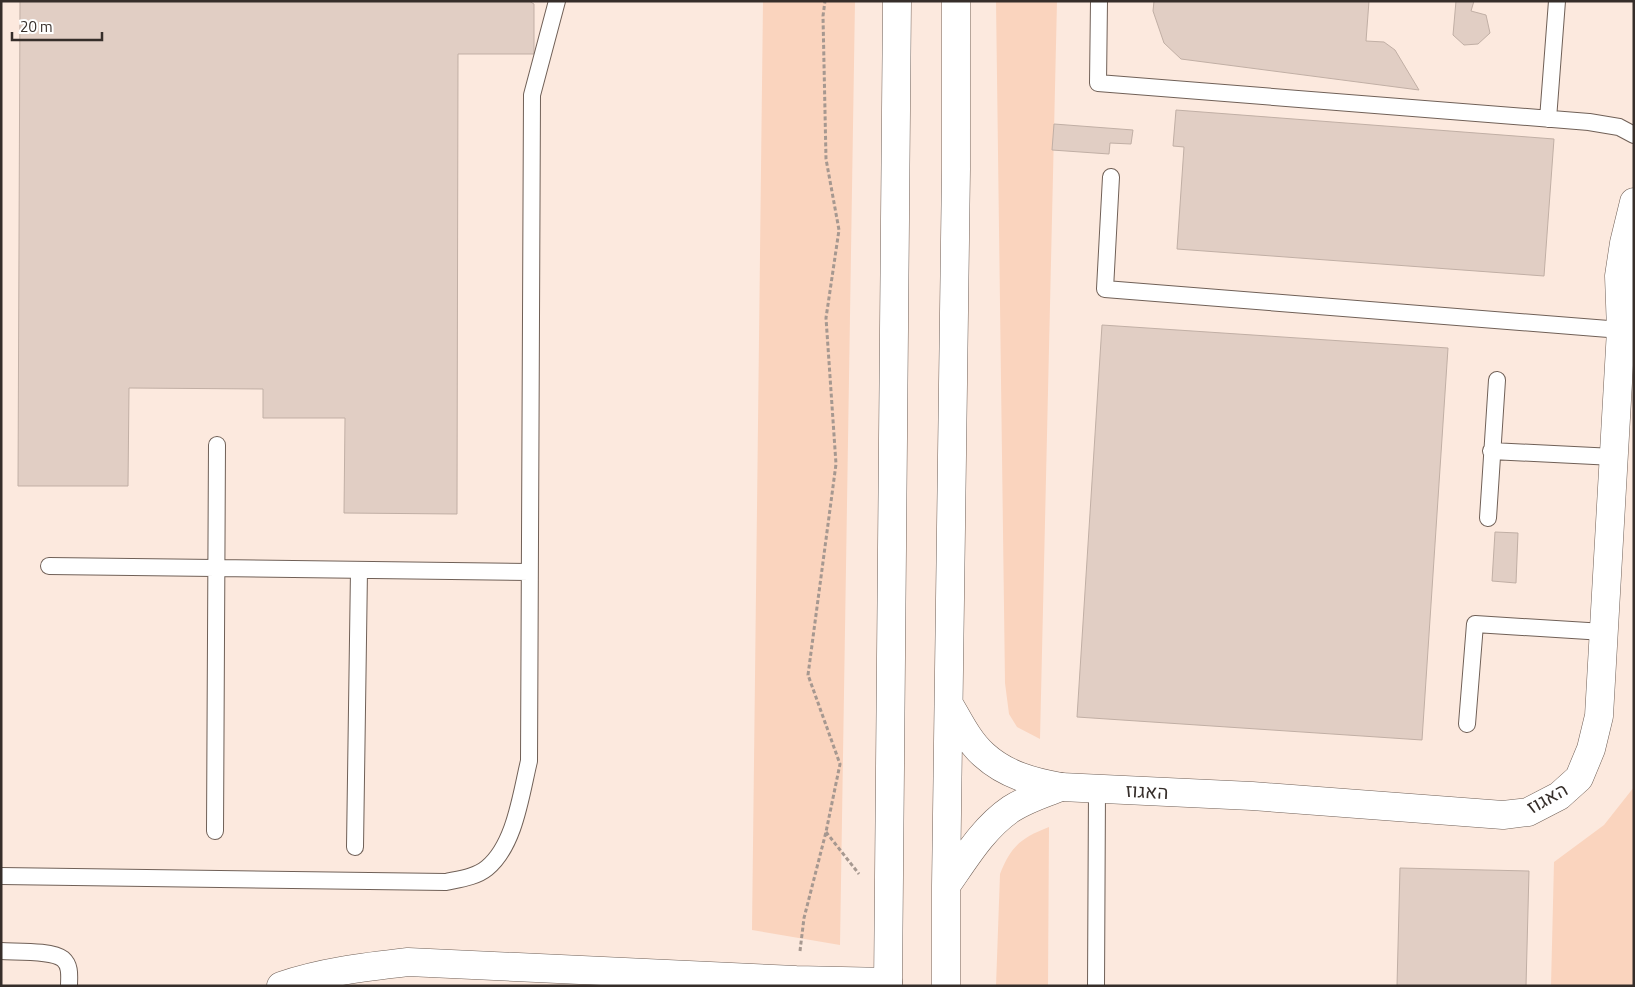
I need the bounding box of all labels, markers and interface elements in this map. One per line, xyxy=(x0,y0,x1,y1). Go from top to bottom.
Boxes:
scale bar xyxy=(12,10,102,42)
text: 20 m xyxy=(20,15,53,38)
street label: האגוז xyxy=(1521,774,1573,821)
street label: האגוז xyxy=(1125,775,1169,806)

